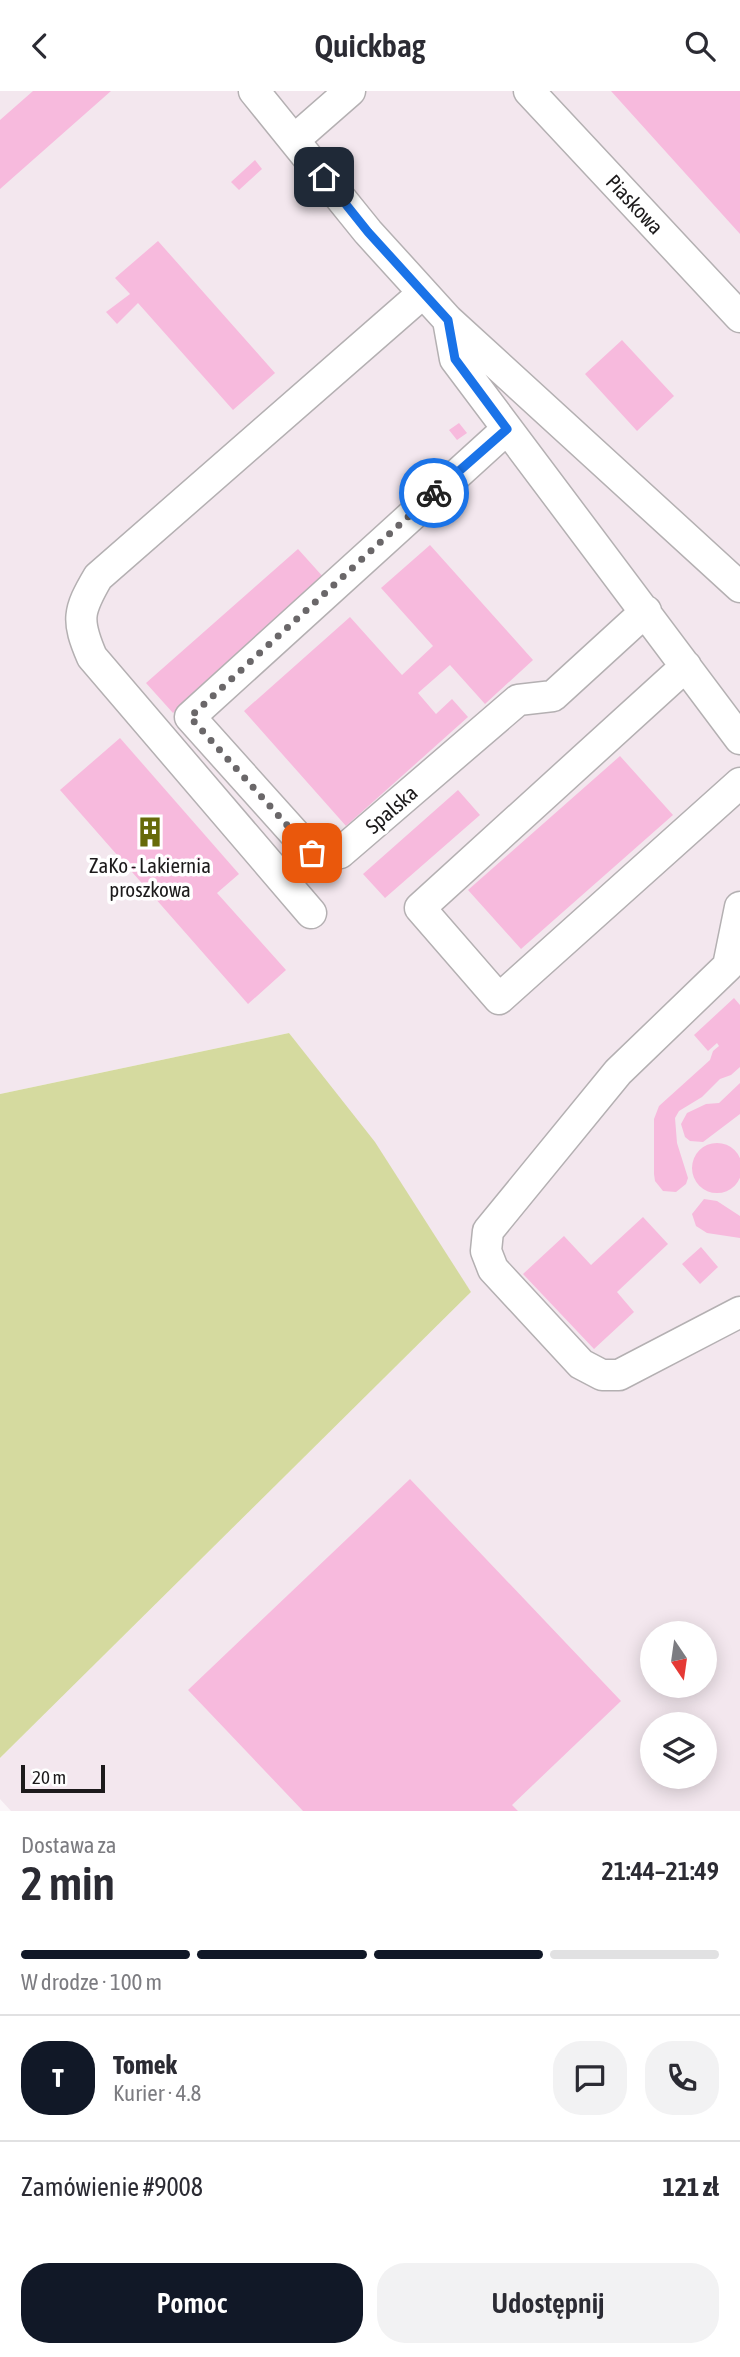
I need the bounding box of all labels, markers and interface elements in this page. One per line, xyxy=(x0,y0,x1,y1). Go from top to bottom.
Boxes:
icon: back xyxy=(21,27,59,65)
text: Quickbag xyxy=(314,27,426,64)
icon: search xyxy=(681,27,719,65)
pin xyxy=(294,147,354,207)
icon: home xyxy=(305,158,343,196)
street label: Piaskowa xyxy=(602,169,668,239)
courier xyxy=(399,458,469,528)
icon: bike xyxy=(415,474,453,512)
street label: Spalska xyxy=(360,780,422,838)
building icon: ZaKo - Lakiernia proszkowa xyxy=(133,815,167,849)
pin xyxy=(282,823,342,883)
icon: bag xyxy=(293,834,331,872)
place label: ZaKo - Lakiernia proszkowa xyxy=(89,853,211,901)
north arrow xyxy=(640,1621,718,1697)
map controls xyxy=(640,1621,717,1789)
button: layers xyxy=(640,1712,717,1789)
scale bar xyxy=(21,1762,105,1794)
text: 20 m xyxy=(32,1766,66,1788)
text: Dostawa za xyxy=(21,1832,116,1858)
text: 21:44–21:49 xyxy=(602,1856,719,1886)
text: 2 min xyxy=(21,1857,115,1910)
text: W drodze · 100 m xyxy=(21,1969,162,1995)
button: chat xyxy=(553,2041,627,2115)
button: phone xyxy=(645,2041,719,2115)
text: Tomek xyxy=(113,2050,177,2080)
text: T xyxy=(52,2063,64,2093)
text: Kurier · 4.8 xyxy=(113,2080,201,2106)
text: Zamówienie #9008 xyxy=(21,2172,203,2202)
text: 121 zł xyxy=(663,2172,719,2202)
button: Pomoc xyxy=(21,2263,363,2343)
button: Udostępnij xyxy=(377,2263,719,2343)

